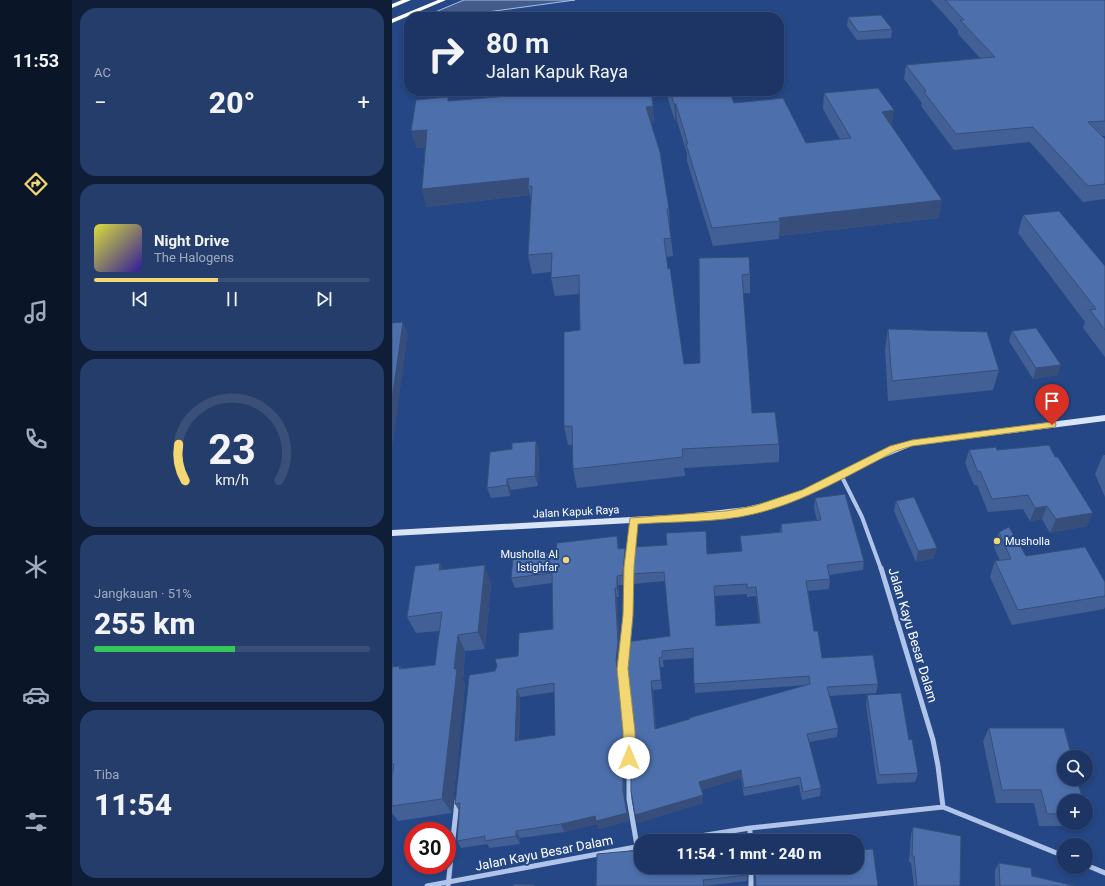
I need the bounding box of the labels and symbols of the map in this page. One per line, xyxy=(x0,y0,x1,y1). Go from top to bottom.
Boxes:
pin xyxy=(1035,384,1069,425)
street label: Jalan Kapuk Raya xyxy=(532,503,620,521)
place label: Musholla xyxy=(1005,535,1050,548)
marker: Musholla xyxy=(992,536,1002,546)
place label: Musholla Al Istighfar xyxy=(500,548,558,574)
marker: Musholla Al Istighfar xyxy=(561,555,571,565)
street label: Jalan Kayu Besar Dalam xyxy=(885,566,941,704)
position arrow xyxy=(608,737,650,779)
speed limit sign: 30 xyxy=(404,822,456,874)
street label: Jalan Kayu Besar Dalam xyxy=(474,832,614,874)

